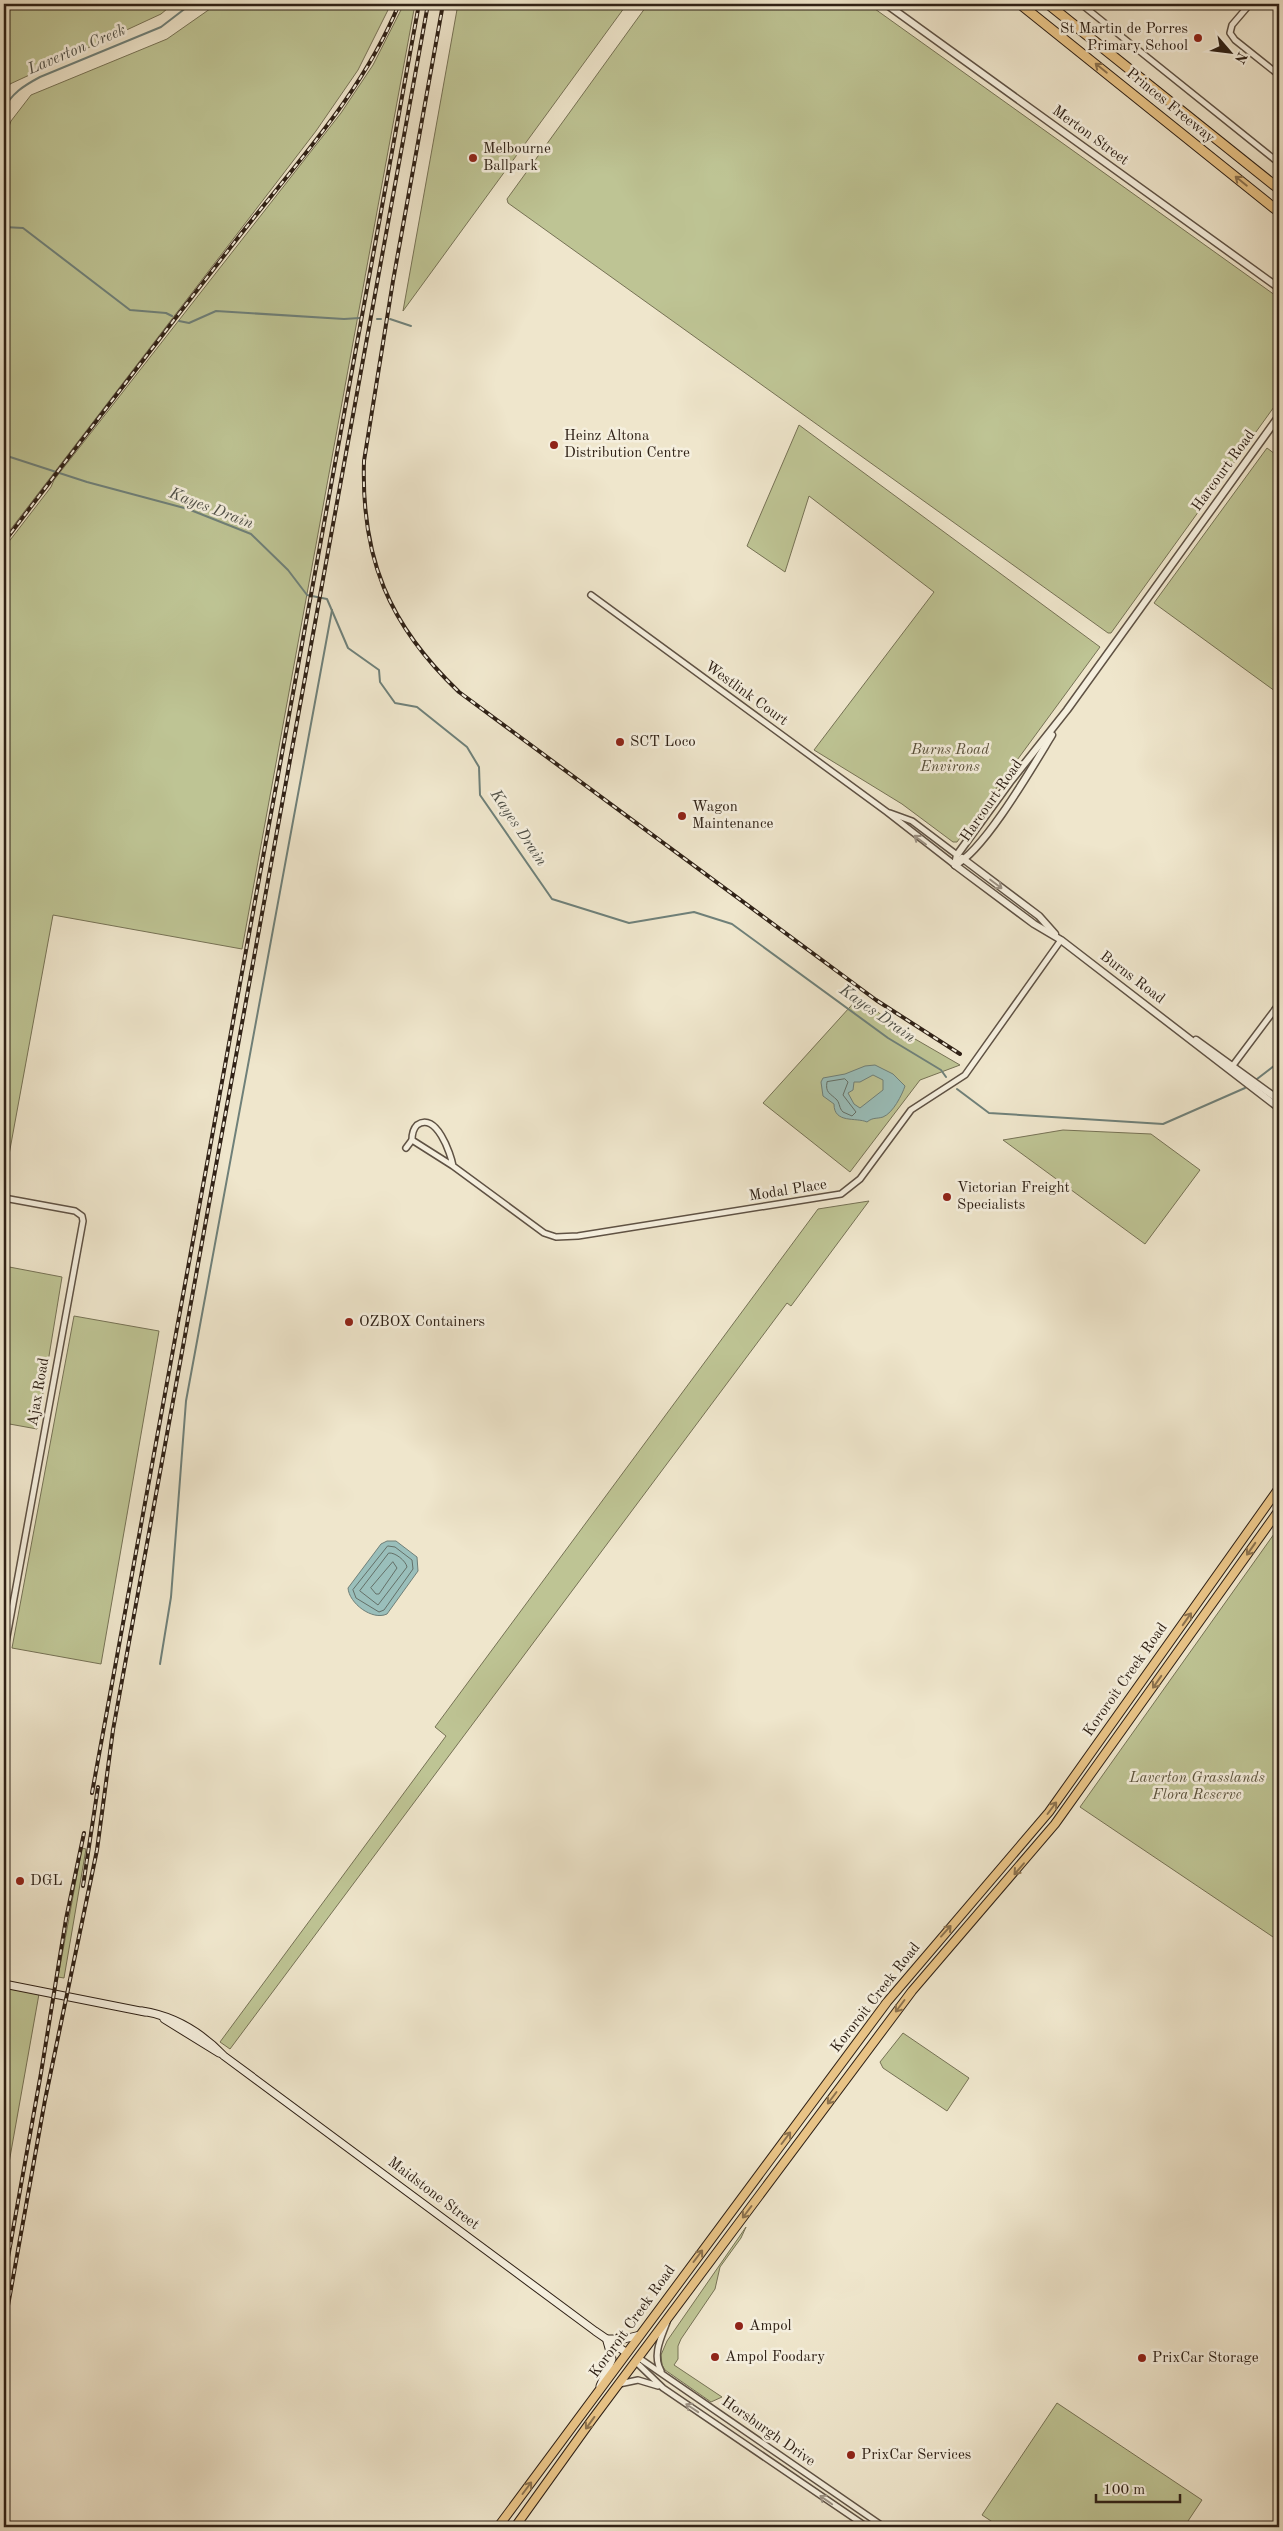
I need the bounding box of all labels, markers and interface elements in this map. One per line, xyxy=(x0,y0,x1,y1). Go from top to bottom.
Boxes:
water label: Laverton Creek xyxy=(25,22,128,78)
place label: St Martin de Porres Primary School xyxy=(1060,22,1188,54)
north arrow xyxy=(1206,28,1256,78)
marker: St Martin de Porres Primary School xyxy=(1192,32,1204,44)
text: N xyxy=(1232,50,1249,66)
one-way arrow xyxy=(1095,63,1108,74)
street label: Princes Freeway xyxy=(1123,66,1217,146)
street label: Merton Street xyxy=(1049,103,1131,169)
place label: Melbourne Ballpark xyxy=(483,142,551,174)
marker: Melbourne Ballpark xyxy=(467,152,479,164)
one-way arrow xyxy=(1235,176,1248,187)
street label: Harcourt Road xyxy=(1190,427,1258,514)
place label: Heinz Altona Distribution Centre xyxy=(564,429,690,461)
marker: Heinz Altona Distribution Centre xyxy=(548,439,560,451)
water label: Kayes Drain xyxy=(166,485,255,532)
street label: Westlink Court xyxy=(702,659,790,729)
place label: SCT Loco xyxy=(630,735,696,750)
marker: SCT Loco xyxy=(614,736,626,748)
park label: Burns Road Environs xyxy=(910,743,990,775)
street label: Harcourt Road xyxy=(958,757,1026,845)
water label: Kayes Drain xyxy=(486,786,549,869)
place label: Wagon Maintenance xyxy=(692,800,773,832)
marker: Wagon Maintenance xyxy=(676,810,688,822)
one-way arrow xyxy=(914,834,927,845)
one-way arrow xyxy=(989,879,1003,889)
street label: Burns Road xyxy=(1097,949,1167,1007)
water label: Kayes Drain xyxy=(835,981,918,1046)
street label: Modal Place xyxy=(748,1177,828,1205)
place label: Victorian Freight Specialists xyxy=(957,1181,1070,1213)
marker: Victorian Freight Specialists xyxy=(941,1191,953,1203)
place label: OZBOX Containers xyxy=(359,1315,485,1330)
marker: OZBOX Containers xyxy=(343,1316,355,1328)
street label: Ajax Road xyxy=(26,1357,52,1427)
one-way arrow xyxy=(1246,1542,1256,1556)
one-way arrow xyxy=(1182,1612,1192,1626)
street label: Kororoit Creek Road xyxy=(1081,1620,1171,1740)
one-way arrow xyxy=(1152,1675,1162,1689)
park label: Laverton Grasslands Flora Reserve xyxy=(1128,1771,1265,1803)
one-way arrow xyxy=(1047,1801,1057,1815)
one-way arrow xyxy=(1013,1862,1025,1875)
place label: DGL xyxy=(30,1874,63,1889)
marker: DGL xyxy=(14,1875,26,1887)
one-way arrow xyxy=(940,1925,952,1938)
street label: Kororoit Creek Road xyxy=(829,1940,924,2056)
one-way arrow xyxy=(895,1999,905,2013)
one-way arrow xyxy=(827,2091,837,2105)
one-way arrow xyxy=(781,2131,791,2145)
street label: Maidstone Street xyxy=(385,2155,481,2233)
one-way arrow xyxy=(742,2205,752,2219)
one-way arrow xyxy=(693,2249,703,2263)
street label: Kororoit Creek Road xyxy=(587,2263,679,2381)
place label: Ampol xyxy=(749,2319,792,2334)
marker: Ampol xyxy=(733,2320,745,2332)
place label: Ampol Foodary xyxy=(725,2350,825,2365)
marker: Ampol Foodary xyxy=(709,2351,721,2363)
place label: PrixCar Storage xyxy=(1152,2351,1259,2366)
marker: PrixCar Storage xyxy=(1136,2352,1148,2364)
street label: Horsburgh Drive xyxy=(719,2394,818,2470)
one-way arrow xyxy=(686,2403,700,2413)
one-way arrow xyxy=(584,2416,595,2429)
place label: PrixCar Services xyxy=(861,2448,971,2463)
marker: PrixCar Services xyxy=(845,2449,857,2461)
scale bar xyxy=(1096,2471,1179,2503)
one-way arrow xyxy=(522,2482,533,2495)
text: 100 m xyxy=(1103,2483,1145,2498)
one-way arrow xyxy=(820,2495,834,2505)

